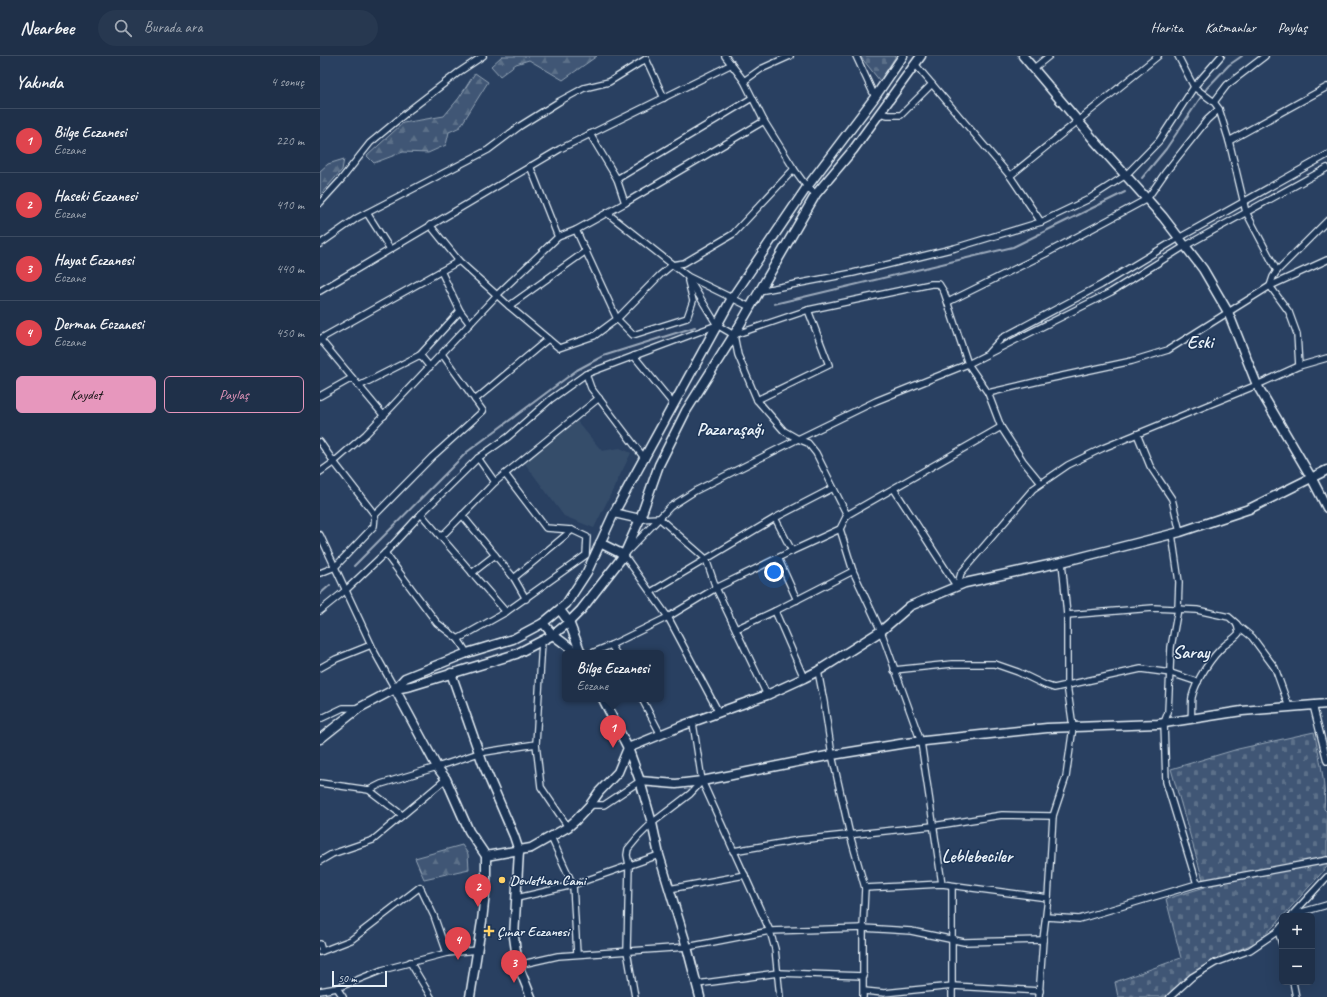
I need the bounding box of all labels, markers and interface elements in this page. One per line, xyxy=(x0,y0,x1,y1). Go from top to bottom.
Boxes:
search box xyxy=(98,10,378,46)
text: Nearbee xyxy=(20,16,74,40)
icon: search xyxy=(112,17,134,39)
text: Burada ara xyxy=(144,18,202,37)
text: Harita xyxy=(1151,19,1183,36)
text: Katmanlar xyxy=(1205,19,1256,36)
text: Paylaş xyxy=(1278,19,1307,36)
text: Yakında xyxy=(16,72,63,93)
text: 4 sonuç xyxy=(271,74,304,90)
text: Bilge Eczanesi xyxy=(54,123,127,142)
text: 1 xyxy=(26,133,32,149)
text: 220 m xyxy=(276,133,304,149)
text: Eczane xyxy=(54,142,85,158)
text: Haseki Eczanesi xyxy=(54,187,137,206)
text: 2 xyxy=(26,197,32,213)
text: 410 m xyxy=(276,197,304,213)
text: Eczane xyxy=(54,206,85,222)
text: Hayat Eczanesi xyxy=(54,251,134,270)
text: 3 xyxy=(26,261,32,277)
text: 440 m xyxy=(276,261,304,277)
text: Eczane xyxy=(54,270,85,286)
text: Derman Eczanesi xyxy=(54,315,144,334)
text: 4 xyxy=(26,325,32,341)
text: 450 m xyxy=(276,325,304,341)
district label: Eski xyxy=(1187,331,1216,353)
text: Eczane xyxy=(54,334,85,350)
button: Kaydet xyxy=(16,376,156,413)
button: Paylaş xyxy=(164,376,304,413)
district label: Pazaraşağı xyxy=(697,418,765,440)
your location xyxy=(764,562,784,582)
district label: Saray xyxy=(1173,641,1211,663)
popup xyxy=(562,650,664,702)
text: Bilge Eczanesi xyxy=(577,659,649,678)
text: Eczane xyxy=(577,678,608,694)
pin: 1 xyxy=(600,715,626,748)
district label: Leblebeciler xyxy=(942,845,1015,867)
place label: Devlethan Cami xyxy=(510,872,588,889)
pin: 2 xyxy=(465,874,491,907)
marker: Devlethan Cami xyxy=(497,875,507,885)
map controls xyxy=(1279,913,1315,985)
button: + xyxy=(1279,913,1315,949)
place label: Çınar Eczanesi xyxy=(497,923,571,940)
marker: Çınar Eczanesi xyxy=(484,926,494,936)
pin: 4 xyxy=(445,927,471,960)
button: − xyxy=(1279,949,1315,985)
pin: 3 xyxy=(501,950,527,983)
scale bar xyxy=(332,969,387,988)
text: 50 m xyxy=(338,971,357,985)

